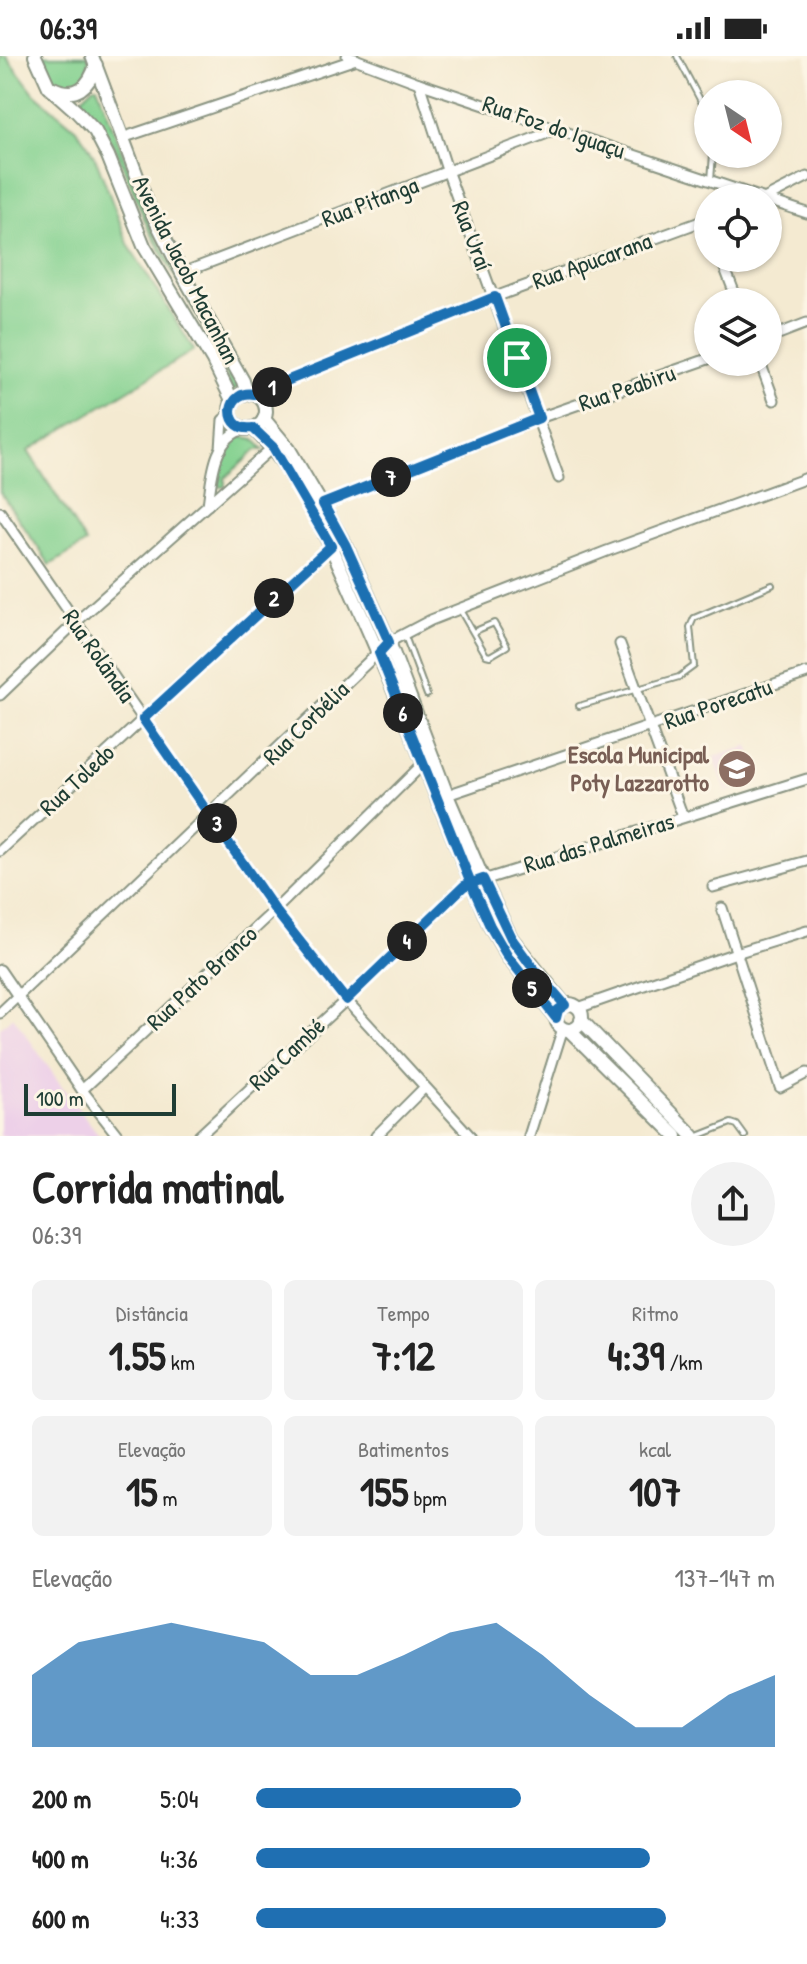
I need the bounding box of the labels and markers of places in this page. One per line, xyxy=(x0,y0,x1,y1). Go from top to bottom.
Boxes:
pin xyxy=(483,324,551,392)
pin: 1 xyxy=(252,367,292,407)
pin: 7 xyxy=(371,457,411,497)
pin: 2 xyxy=(254,578,294,618)
pin: 6 xyxy=(383,693,423,733)
place label: Escola Municipal Poty Lazzarotto xyxy=(568,738,710,799)
school or university icon: Escola Municipal Poty Lazzarotto xyxy=(716,748,758,790)
pin: 3 xyxy=(197,803,237,843)
pin: 4 xyxy=(387,921,427,961)
pin: 5 xyxy=(512,968,552,1008)

